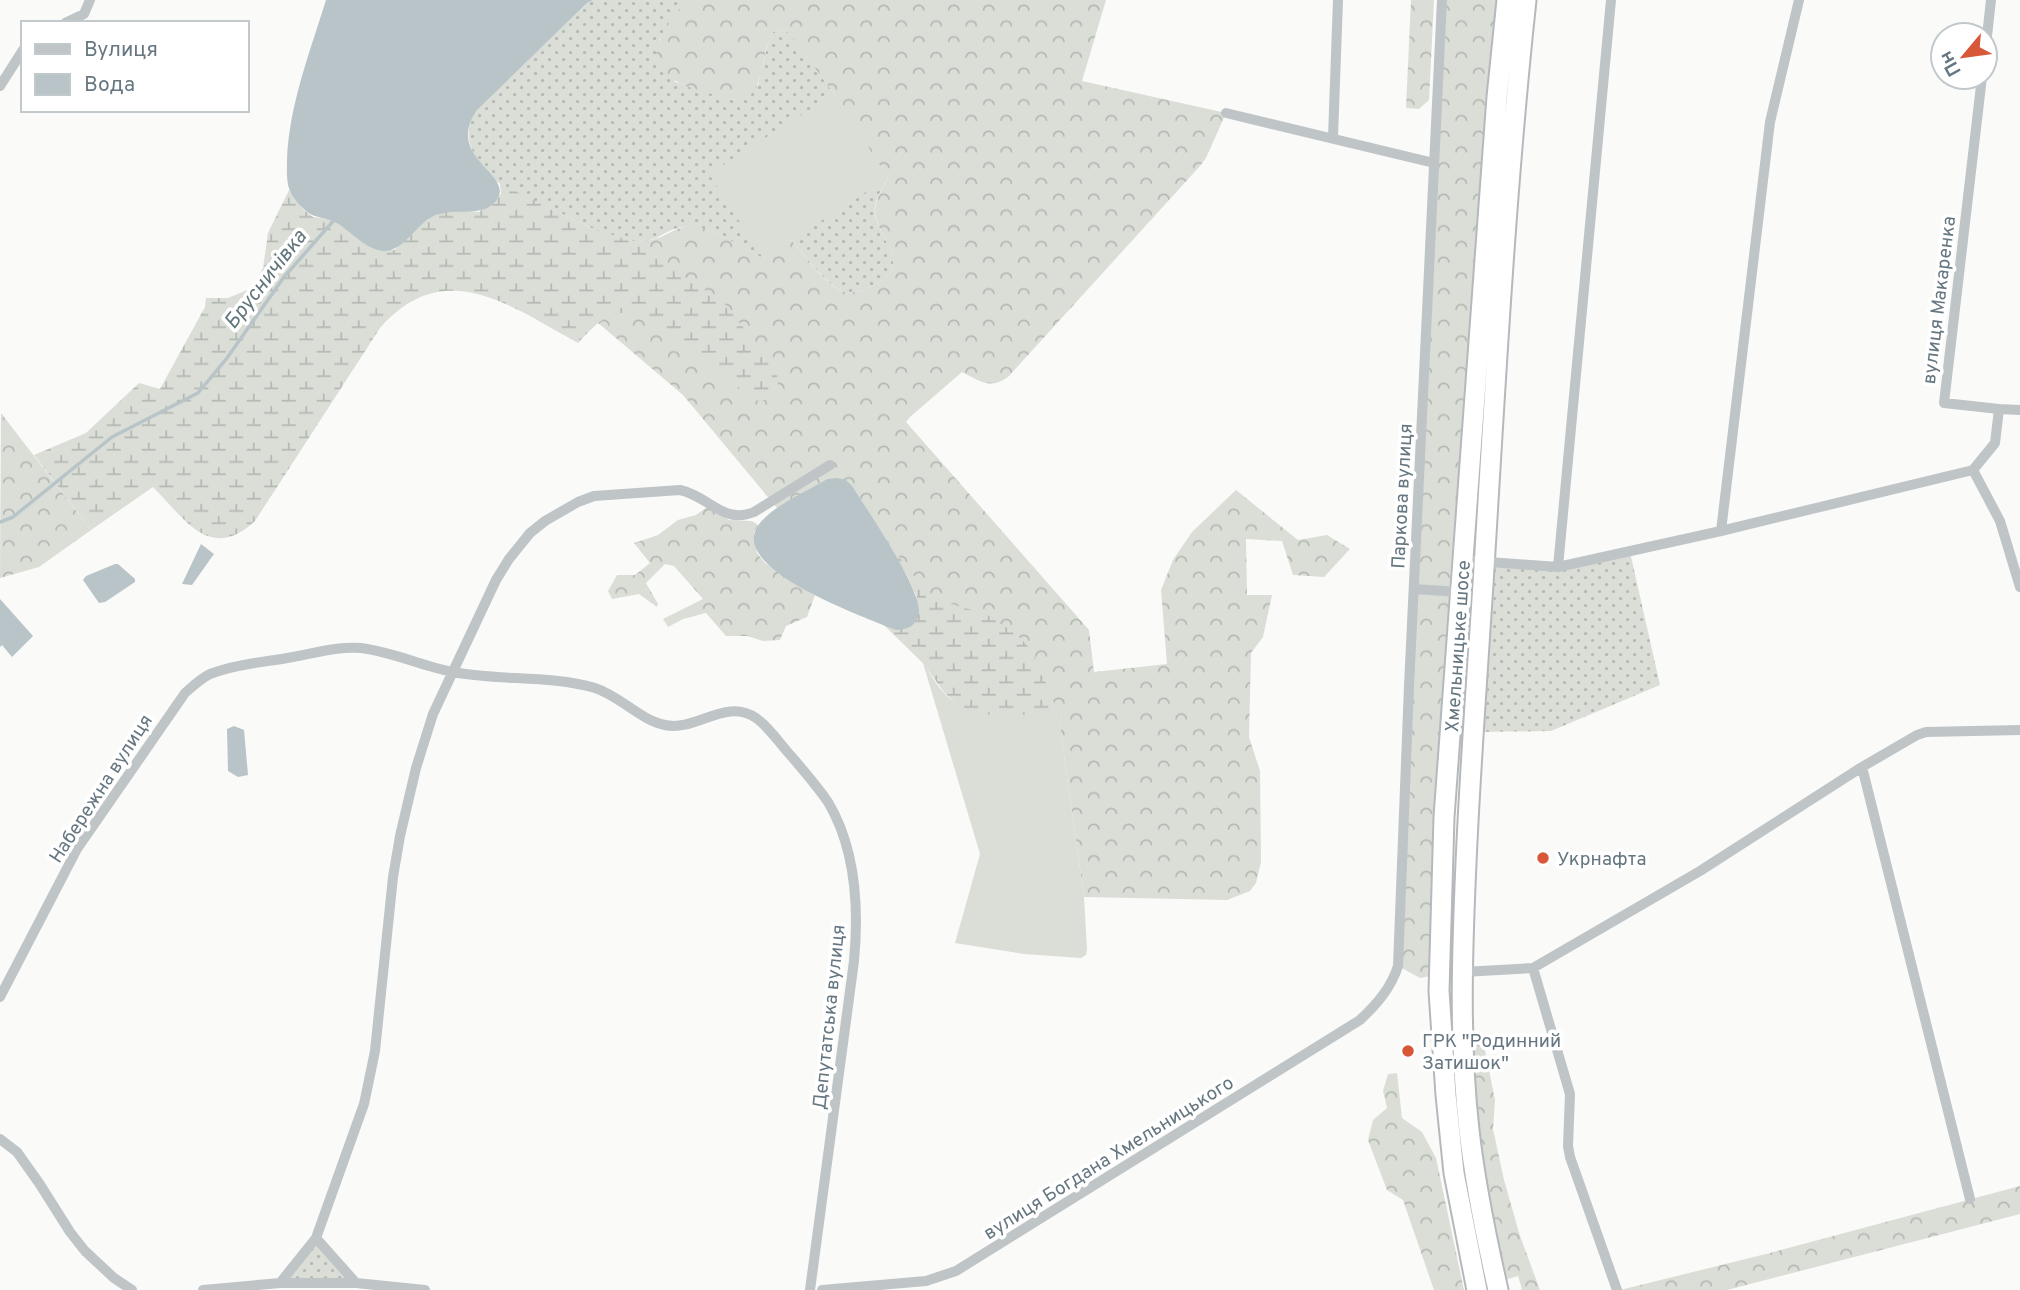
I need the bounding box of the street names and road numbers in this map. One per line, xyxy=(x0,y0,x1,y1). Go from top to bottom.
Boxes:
street label: вулиця Макаренка xyxy=(1918,215,1962,386)
street label: Паркова вулиця xyxy=(1387,423,1419,569)
street label: Хмельницьке шосе xyxy=(1441,559,1477,733)
street label: Набережна вулиця xyxy=(45,710,159,868)
street label: Депутатська вулиця xyxy=(808,923,852,1111)
street label: вулиця Богдана Хмельницького xyxy=(979,1072,1239,1246)

